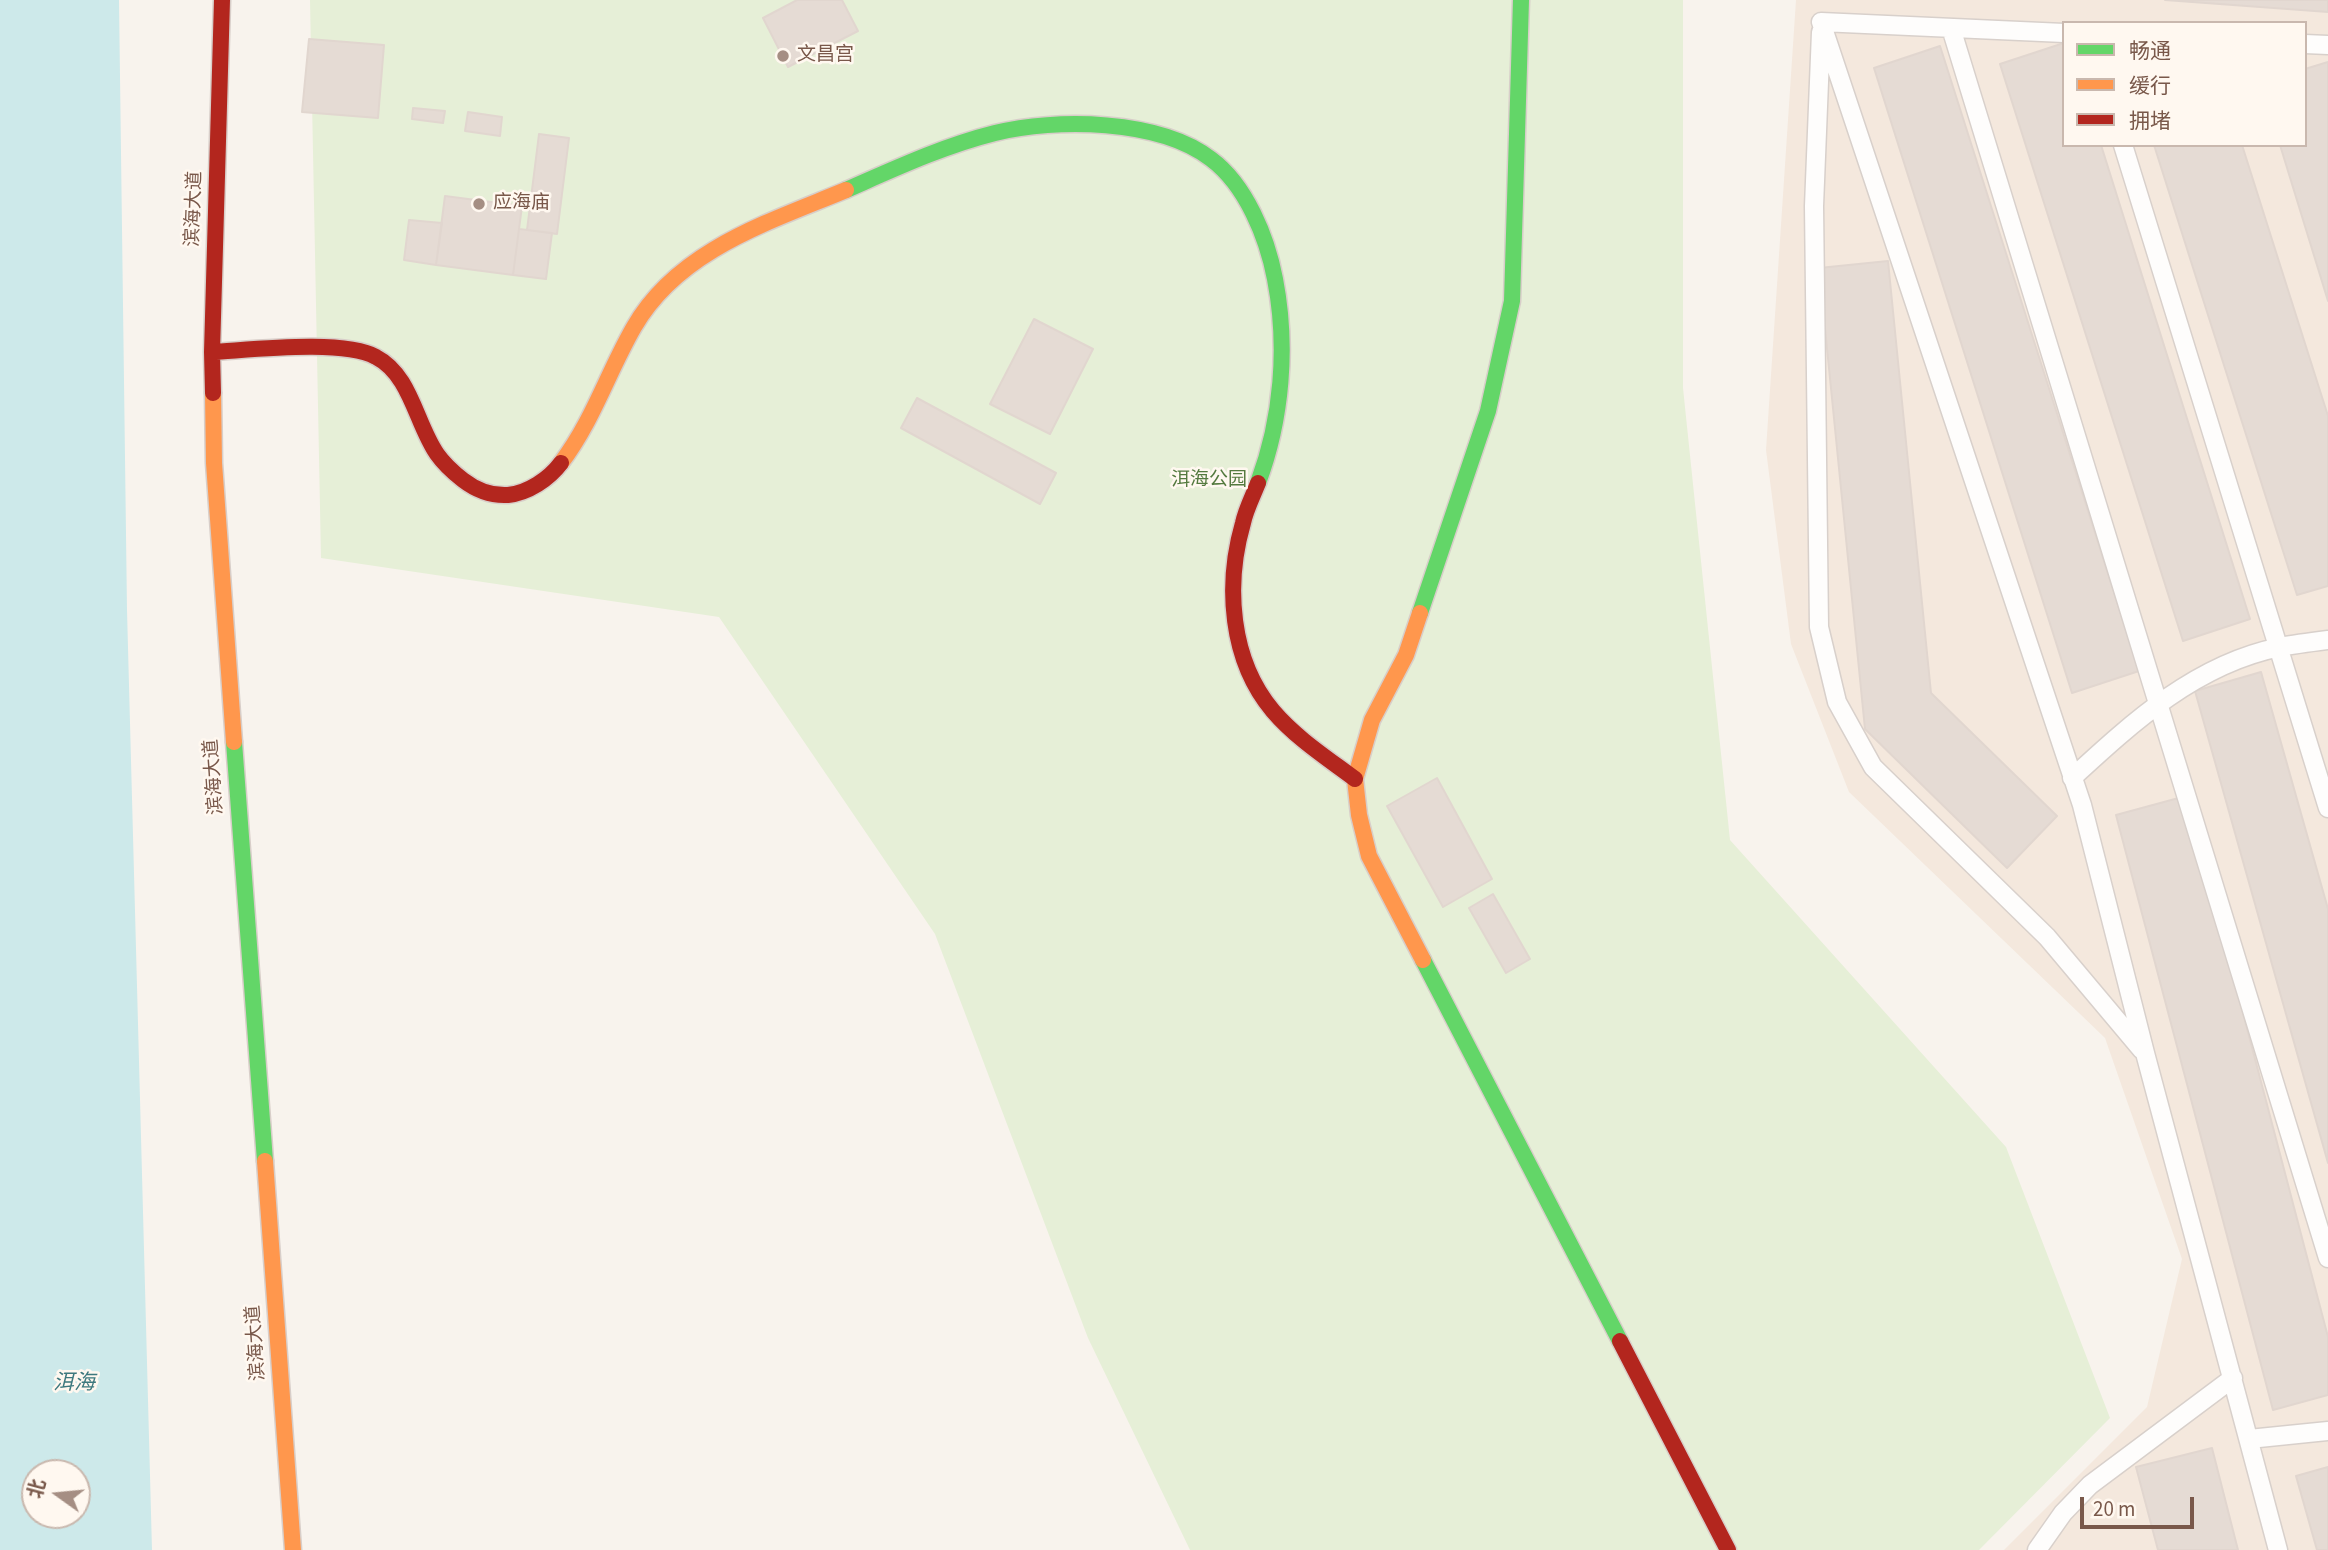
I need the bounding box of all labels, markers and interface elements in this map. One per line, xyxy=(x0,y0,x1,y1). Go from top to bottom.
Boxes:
legend xyxy=(2062,21,2307,147)
text: 畅通 xyxy=(2129,36,2171,66)
place label: 文昌宫 xyxy=(797,45,854,67)
marker: 文昌宫 xyxy=(775,48,791,64)
text: 缓行 xyxy=(2129,71,2171,101)
text: 拥堵 xyxy=(2129,106,2171,136)
street label: 滨海大道 xyxy=(182,171,208,247)
place label: 应海庙 xyxy=(493,193,550,215)
marker: 应海庙 xyxy=(471,196,487,212)
park label: 洱海公园 xyxy=(1171,470,1247,492)
street label: 滨海大道 xyxy=(201,738,229,816)
street label: 滨海大道 xyxy=(243,1304,271,1382)
water label: 洱海 xyxy=(53,1371,95,1397)
north arrow xyxy=(21,1459,91,1529)
text: 北 xyxy=(22,1476,53,1502)
scale bar xyxy=(2083,1484,2197,1528)
text: 20 m xyxy=(2093,1494,2135,1524)

